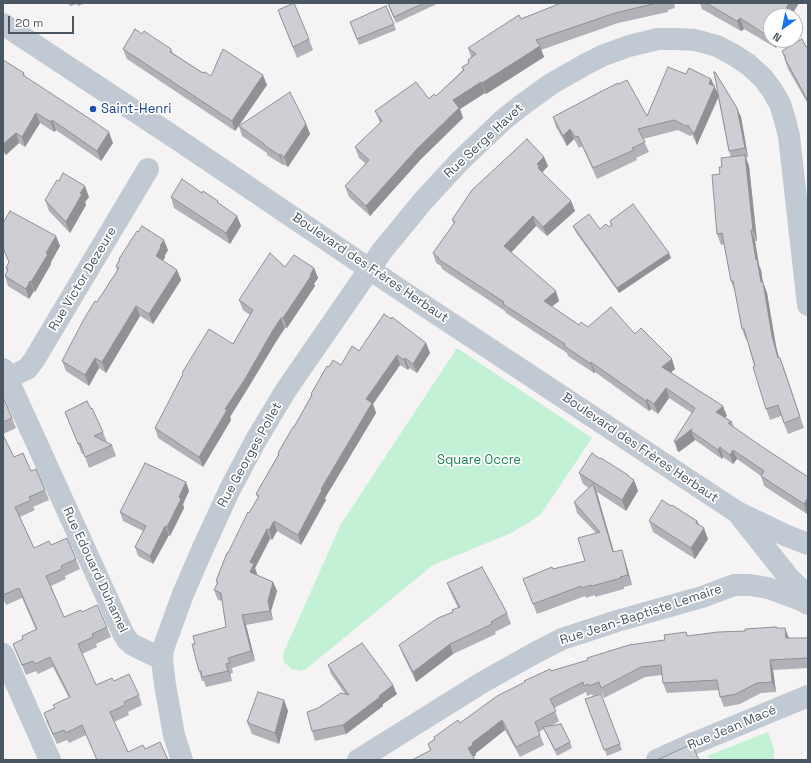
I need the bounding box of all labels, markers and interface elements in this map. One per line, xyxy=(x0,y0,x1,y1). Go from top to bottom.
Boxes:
scale bar xyxy=(10,8,76,34)
north arrow xyxy=(763,8,803,48)
text: 20 m xyxy=(15,15,43,31)
text: N xyxy=(770,29,784,45)
street label: Rue Serge Havet xyxy=(441,100,527,182)
place label: Saint-Henri xyxy=(101,101,171,117)
marker: Saint-Henri xyxy=(88,104,98,114)
street label: Boulevard des Frères Herbaut xyxy=(289,210,451,326)
street label: Rue Victor Dezeure xyxy=(46,224,120,334)
street label: Boulevard des Frères Herbaut xyxy=(559,390,721,506)
street label: Rue Georges Pollet xyxy=(215,400,285,510)
park label: Square Occre xyxy=(437,452,521,468)
street label: Rue Edouard Duhamel xyxy=(59,505,131,635)
street label: Rue Jean-Baptiste Lemaire xyxy=(558,581,724,649)
street label: Rue Jean Macé xyxy=(685,702,779,754)

